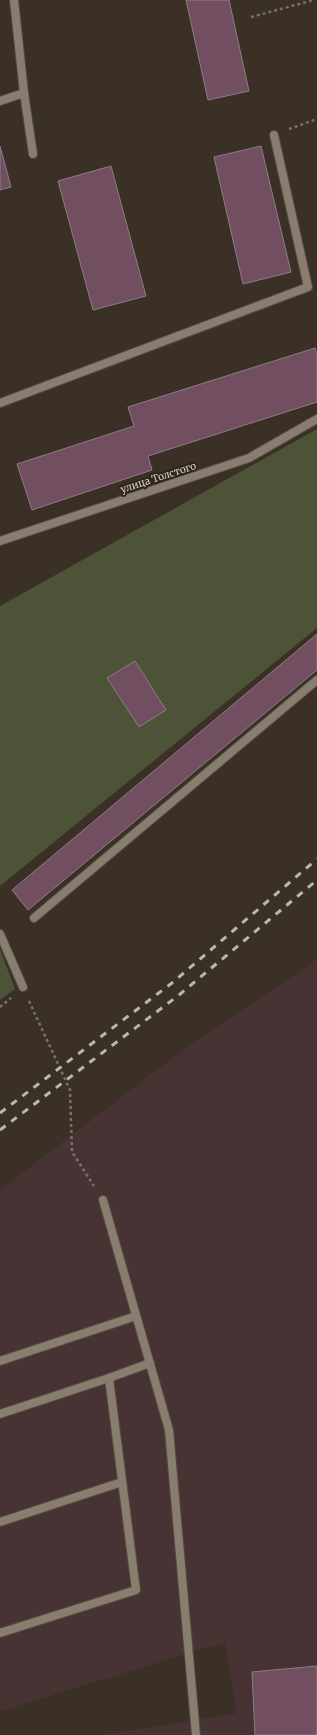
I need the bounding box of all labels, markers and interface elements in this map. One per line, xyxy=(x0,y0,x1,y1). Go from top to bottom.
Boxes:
street label: улица Толстого xyxy=(119,459,198,496)

